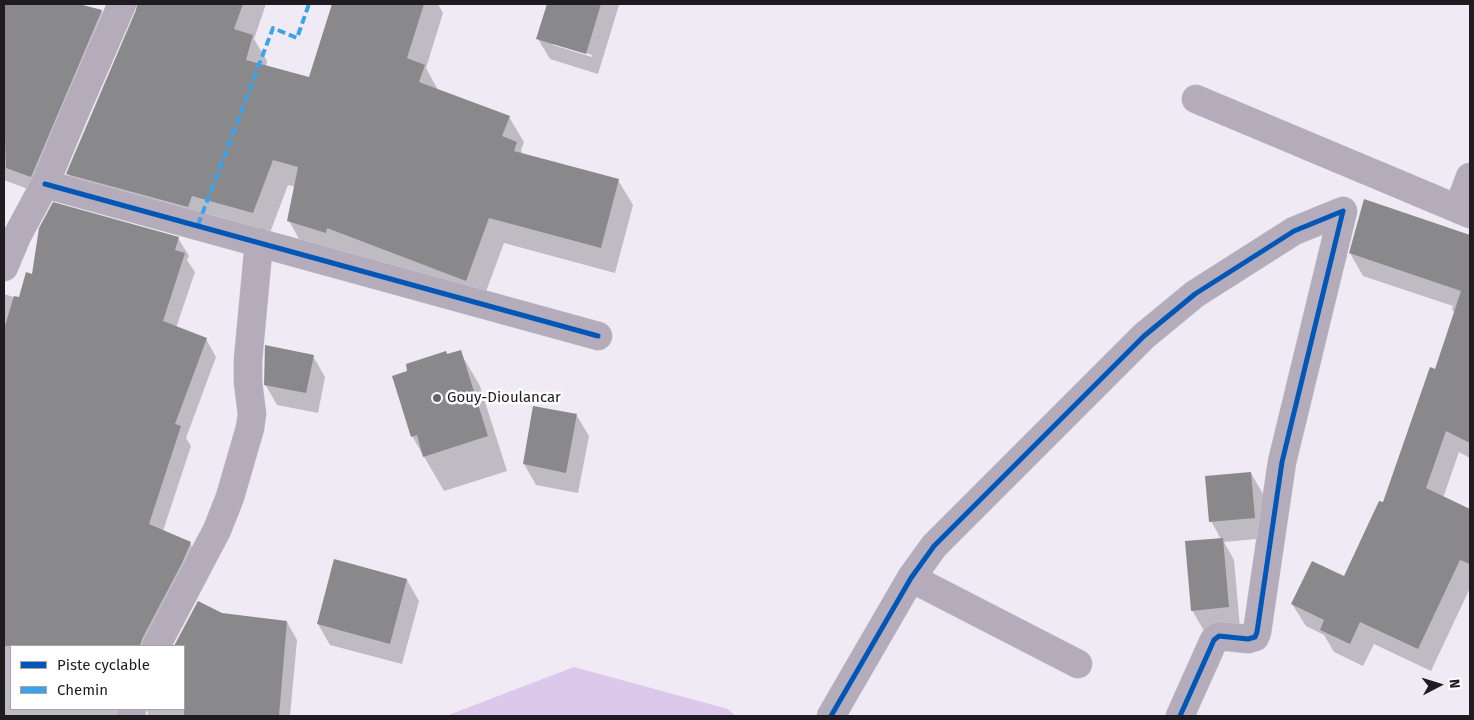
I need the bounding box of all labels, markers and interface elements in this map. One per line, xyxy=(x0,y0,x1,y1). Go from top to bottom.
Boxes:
place label: Gouy-Dioulancar xyxy=(447,389,561,407)
marker: Gouy-Dioulancar xyxy=(431,392,443,404)
legend xyxy=(10,645,185,710)
text: Piste cyclable xyxy=(57,656,150,674)
north arrow xyxy=(1414,660,1464,710)
text: N xyxy=(1446,678,1463,689)
text: Chemin xyxy=(57,681,108,699)

